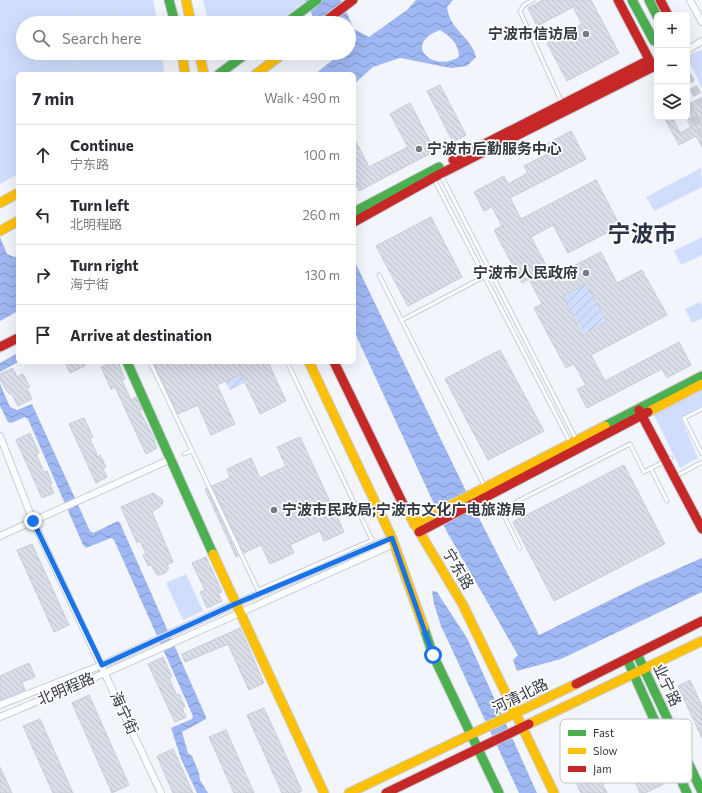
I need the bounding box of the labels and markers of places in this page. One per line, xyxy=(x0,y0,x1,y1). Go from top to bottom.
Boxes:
place label: 宁波市信访局 xyxy=(488,24,578,42)
marker: 宁波市信访局 xyxy=(581,29,591,39)
place label: 宁波市后勤服务中心 xyxy=(427,139,562,157)
marker: 宁波市后勤服务中心 xyxy=(414,144,424,154)
place label: 宁波市人民政府 xyxy=(473,263,578,281)
marker: 宁波市人民政府 xyxy=(581,268,591,278)
place label: 宁波市民政局;宁波市文化广电旅游局 xyxy=(282,500,526,518)
marker: 宁波市民政局;宁波市文化广电旅游局 xyxy=(269,505,279,515)

